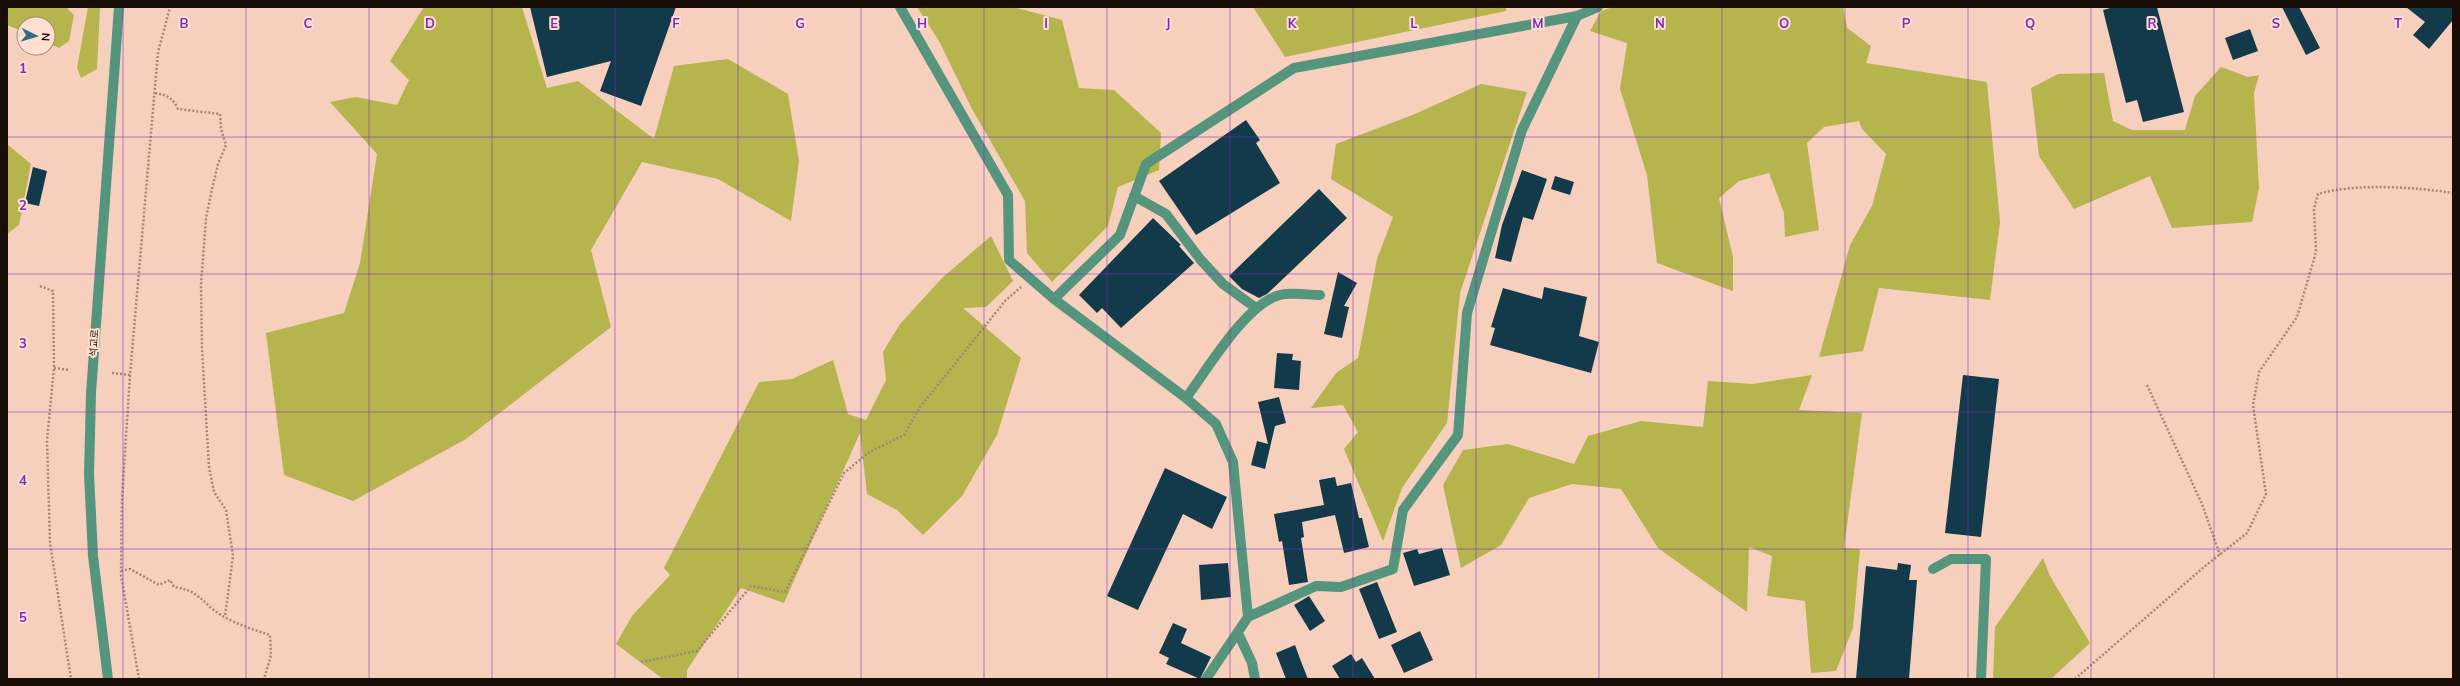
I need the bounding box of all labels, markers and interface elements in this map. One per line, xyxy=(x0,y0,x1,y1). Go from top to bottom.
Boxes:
text: B xyxy=(180,15,189,31)
text: C xyxy=(304,15,313,31)
text: D xyxy=(425,15,435,31)
text: E xyxy=(550,15,558,31)
text: F xyxy=(672,15,680,31)
text: G xyxy=(795,15,805,31)
text: H xyxy=(917,15,927,31)
text: I xyxy=(1044,15,1048,31)
text: J xyxy=(1166,15,1170,31)
text: K xyxy=(1288,15,1298,31)
text: L xyxy=(1410,15,1418,31)
text: M xyxy=(1532,15,1544,31)
text: N xyxy=(1655,15,1665,31)
text: O xyxy=(1779,15,1789,31)
text: P xyxy=(1902,15,1911,31)
text: Q xyxy=(2025,15,2035,31)
text: R xyxy=(2147,15,2157,31)
text: S xyxy=(2272,15,2280,31)
text: T xyxy=(2394,15,2402,31)
north arrow xyxy=(16,16,56,56)
text: N xyxy=(39,32,53,42)
text: 1 xyxy=(19,60,27,76)
text: 2 xyxy=(19,197,27,213)
street label: 석교로 xyxy=(87,329,101,357)
text: 3 xyxy=(19,335,27,351)
text: 4 xyxy=(19,472,27,488)
text: 5 xyxy=(19,609,27,625)

